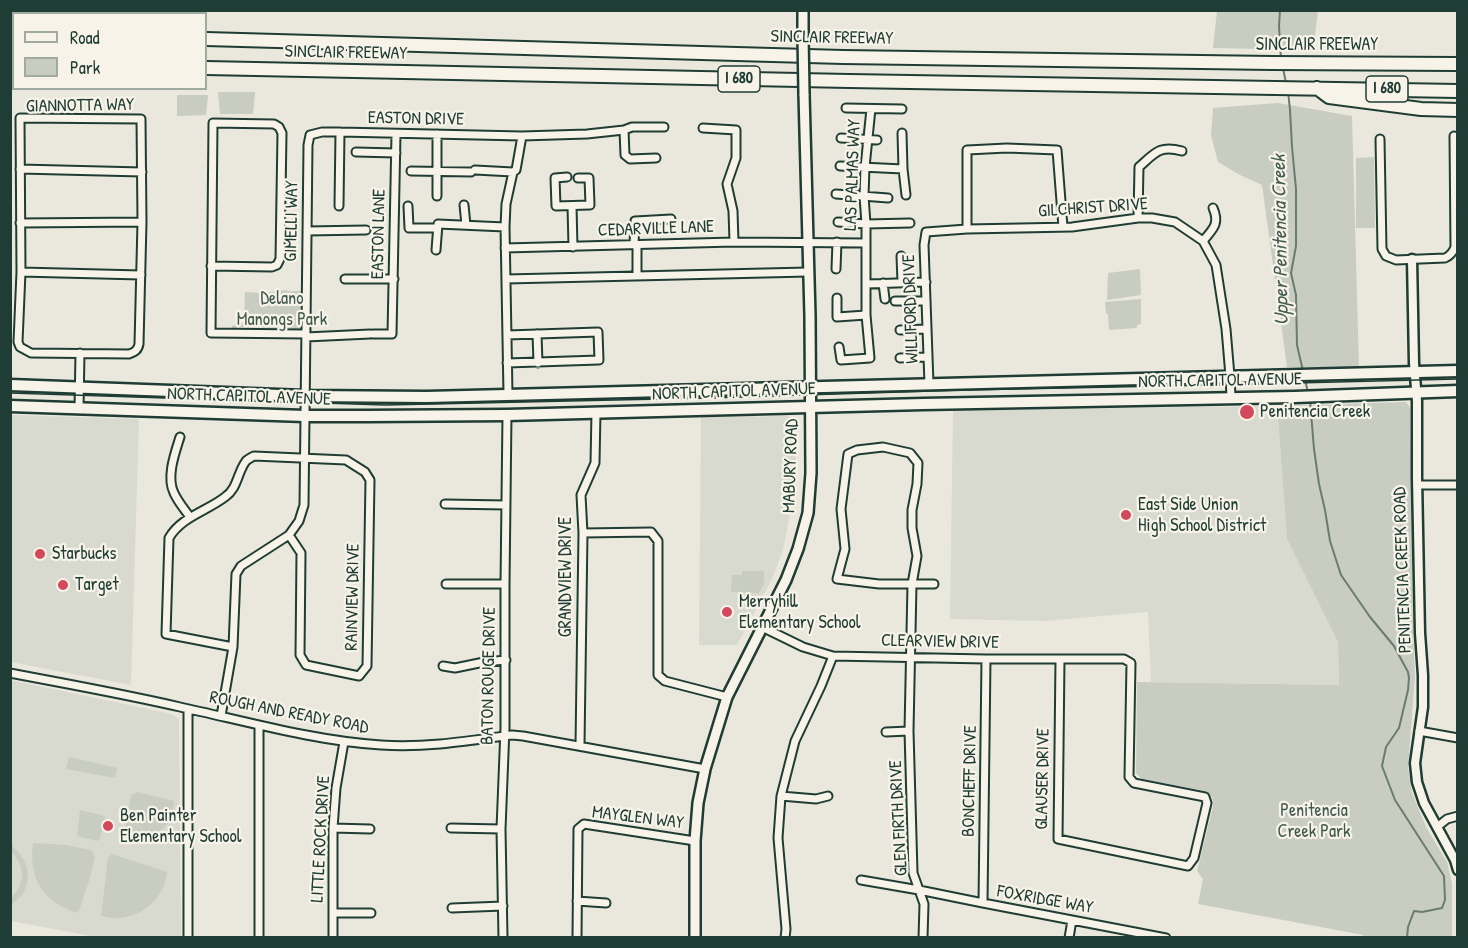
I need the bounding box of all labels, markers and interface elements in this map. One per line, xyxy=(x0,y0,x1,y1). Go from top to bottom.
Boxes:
legend xyxy=(12,12,207,90)
text: Road xyxy=(70,25,100,50)
street label: SINCLAIR FREEWAY xyxy=(771,26,893,50)
street label: SINCLAIR FREEWAY xyxy=(1256,34,1378,56)
street label: SINCLAIR FREEWAY xyxy=(285,41,407,65)
text: Park xyxy=(70,55,100,80)
road number: I 680 xyxy=(718,66,760,92)
road number: I 680 xyxy=(1366,76,1408,102)
street label: GIANNOTTA WAY xyxy=(26,94,134,118)
street label: EASTON DRIVE xyxy=(368,107,464,131)
street label: LAS PALMAS WAY xyxy=(840,119,866,231)
water label: Upper Penitencia Creek xyxy=(1268,154,1294,326)
street label: GIMELLI WAY xyxy=(280,180,304,262)
street label: EASTON LANE xyxy=(367,189,391,279)
street label: GILCHRIST DRIVE xyxy=(1037,193,1149,223)
street label: CEDARVILLE LANE xyxy=(598,216,714,242)
street label: WILLIFORD DRIVE xyxy=(898,254,924,364)
park label: Delano Manongs Park xyxy=(237,288,327,330)
street label: NORTH CAPITOL AVENUE xyxy=(1138,369,1302,393)
street label: NORTH CAPITOL AVENUE xyxy=(652,378,816,406)
street label: NORTH CAPITOL AVENUE xyxy=(167,383,331,411)
place label: Penitencia Creek xyxy=(1260,401,1370,423)
marker: Penitencia Creek xyxy=(1238,403,1256,421)
street label: MABURY ROAD xyxy=(779,419,803,513)
street label: PENITENCIA CREEK ROAD xyxy=(1389,486,1417,654)
place label: East Side Union High School District xyxy=(1138,494,1266,536)
marker: East Side Union High School District xyxy=(1119,508,1133,522)
street label: GRANDVIEW DRIVE xyxy=(555,517,577,637)
place label: Starbucks xyxy=(52,543,116,565)
street label: RAINVIEW DRIVE xyxy=(341,543,365,651)
marker: Starbucks xyxy=(33,547,47,561)
place label: Target xyxy=(75,574,119,596)
marker: Target xyxy=(56,578,70,592)
place label: Merryhill Elementary School xyxy=(739,591,860,634)
marker: Merryhill Elementary School xyxy=(720,605,734,619)
street label: BATON ROUGE DRIVE xyxy=(477,607,501,745)
street label: CLEARVIEW DRIVE xyxy=(881,630,999,654)
street label: ROUGH AND READY ROAD xyxy=(208,687,370,739)
street label: BONCHEFF DRIVE xyxy=(958,725,982,837)
street label: GLAUSER DRIVE xyxy=(1031,728,1055,830)
street label: GLEN FIRTH DRIVE xyxy=(885,759,913,877)
street label: LITTLE ROCK DRIVE xyxy=(307,775,335,903)
park label: Penitencia Creek Park xyxy=(1278,800,1350,842)
street label: MAYGLEN WAY xyxy=(591,802,685,834)
place label: Ben Painter Elementary School xyxy=(120,805,241,848)
marker: Ben Painter Elementary School xyxy=(101,819,115,833)
street label: FOXRIDGE WAY xyxy=(995,881,1095,919)

